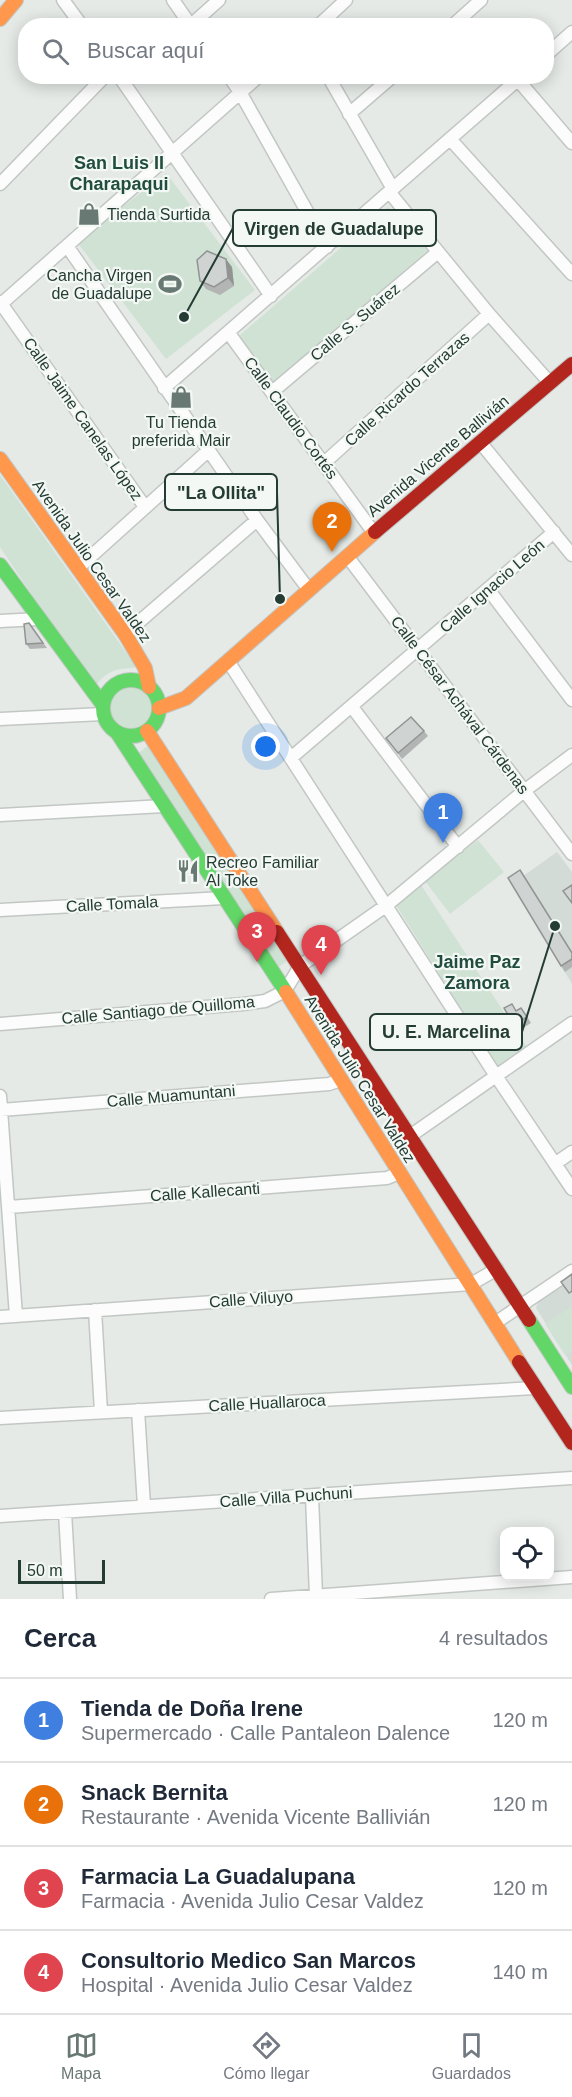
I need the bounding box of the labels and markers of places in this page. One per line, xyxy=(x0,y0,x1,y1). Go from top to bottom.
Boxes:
shop icon: Tienda Surtida xyxy=(76,201,102,227)
place label: Tienda Surtida xyxy=(107,206,211,223)
callout: Virgen de Guadalupe xyxy=(233,210,436,246)
place label: Cancha Virgen de Guadalupe xyxy=(46,267,152,302)
sports icon: Cancha Virgen de Guadalupe xyxy=(157,271,183,297)
shop icon: Tu Tienda preferida Mair xyxy=(168,384,194,410)
place label: Tu Tienda preferida Mair xyxy=(132,414,231,449)
callout: "La Ollita" xyxy=(165,474,277,510)
pin: 2 xyxy=(312,502,352,552)
pin: 1 xyxy=(424,794,462,843)
place label: Recreo Familiar Al Toke xyxy=(206,854,320,889)
restaurant icon: Recreo Familiar Al Toke xyxy=(175,858,201,884)
pin: 3 xyxy=(238,912,276,962)
pin: 4 xyxy=(302,926,340,975)
callout: U. E. Marcelina xyxy=(370,1014,522,1050)

